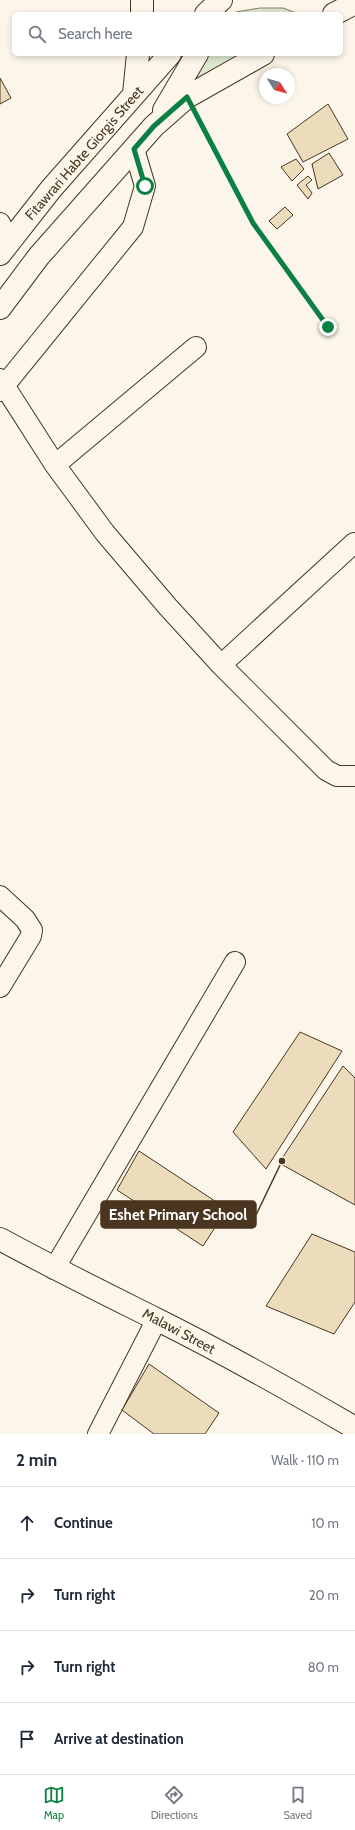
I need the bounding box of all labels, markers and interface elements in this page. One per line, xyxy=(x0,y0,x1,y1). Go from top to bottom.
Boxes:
search box xyxy=(12,12,343,56)
icon: search xyxy=(26,23,48,45)
text: Search here xyxy=(58,25,133,43)
north arrow xyxy=(259,68,295,104)
street label: Fitawrari Habte Giorgis Street xyxy=(21,82,147,224)
route start xyxy=(136,177,154,195)
route end xyxy=(319,318,337,336)
callout: Eshet Primary School xyxy=(101,1201,256,1228)
text: Eshet Primary School xyxy=(109,1206,247,1224)
street label: Malawi Street xyxy=(139,1304,219,1358)
text: 2 min xyxy=(16,1450,57,1470)
text: Walk · 110 m xyxy=(271,1452,339,1468)
icon: ahead xyxy=(16,1512,38,1534)
text: Continue xyxy=(54,1514,113,1532)
text: 10 m xyxy=(311,1515,339,1531)
icon: right xyxy=(16,1584,38,1606)
text: Turn right xyxy=(54,1586,115,1604)
text: 20 m xyxy=(309,1587,339,1603)
icon: right xyxy=(16,1656,38,1678)
text: Turn right xyxy=(54,1658,115,1676)
text: 80 m xyxy=(308,1659,339,1675)
icon: arrive xyxy=(16,1728,38,1750)
text: Arrive at destination xyxy=(54,1730,184,1748)
tab: Map xyxy=(43,1784,65,1822)
tab: Directions xyxy=(151,1784,198,1822)
tab: Saved xyxy=(284,1784,312,1822)

